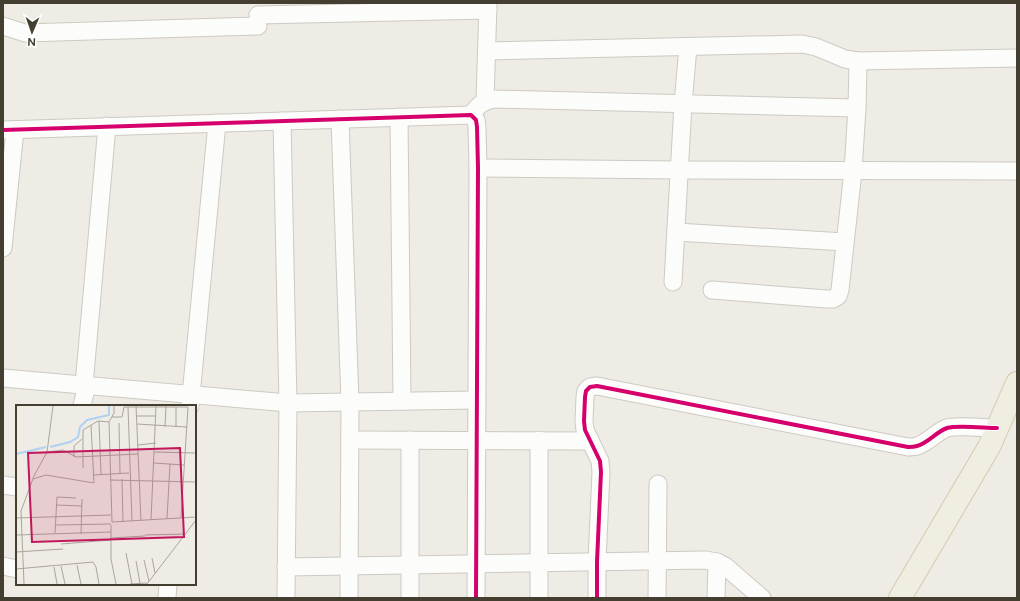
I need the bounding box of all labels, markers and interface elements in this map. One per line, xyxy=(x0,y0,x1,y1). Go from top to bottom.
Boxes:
north arrow xyxy=(12,12,52,52)
text: N xyxy=(27,35,36,48)
inset map xyxy=(16,405,196,585)

